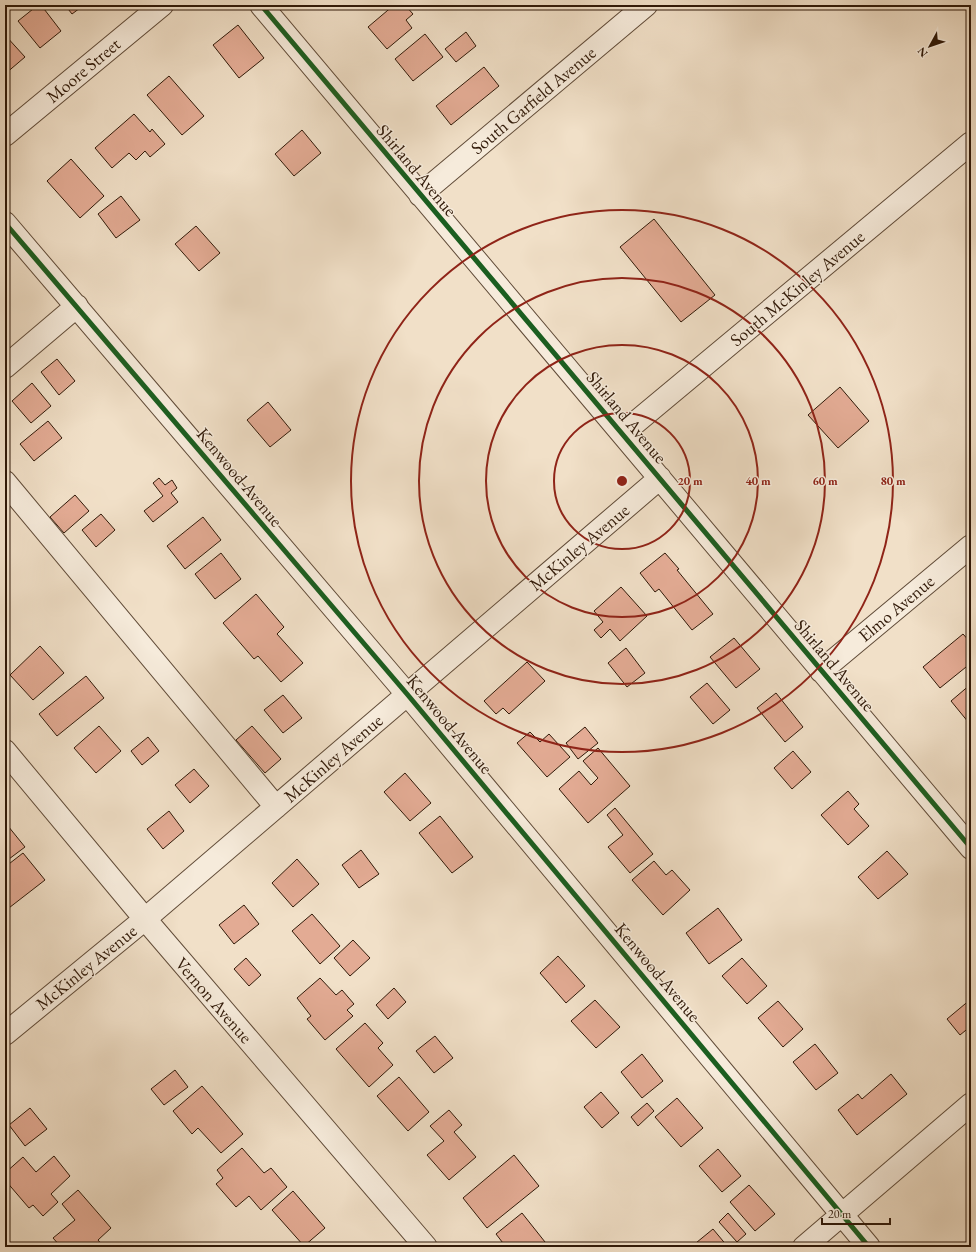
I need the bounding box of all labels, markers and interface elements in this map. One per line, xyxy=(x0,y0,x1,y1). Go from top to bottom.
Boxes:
north arrow xyxy=(910,26,950,66)
street label: Moore Street xyxy=(41,32,125,108)
street label: South Garfield Avenue xyxy=(466,41,600,159)
text: N xyxy=(914,44,931,60)
street label: Shirland Avenue xyxy=(372,119,462,221)
street label: South McKinley Avenue xyxy=(725,225,869,351)
street label: Shirland Avenue xyxy=(582,366,672,468)
street label: Kenwood Avenue xyxy=(192,423,288,531)
text: 20 m xyxy=(677,473,703,489)
text: 40 m xyxy=(745,473,771,489)
text: 60 m xyxy=(812,473,838,489)
text: 80 m xyxy=(880,473,906,489)
centre of rings xyxy=(615,474,629,488)
street label: McKinley Avenue xyxy=(524,498,634,596)
street label: Elmo Avenue xyxy=(853,569,939,647)
street label: Shirland Avenue xyxy=(790,614,880,716)
street label: Kenwood Avenue xyxy=(402,670,498,778)
street label: McKinley Avenue xyxy=(279,709,387,807)
street label: Kenwood Avenue xyxy=(610,918,706,1026)
street label: McKinley Avenue xyxy=(31,919,141,1015)
street label: Vernon Avenue xyxy=(170,952,258,1048)
scale bar xyxy=(822,1200,890,1226)
text: 20 m xyxy=(828,1206,852,1222)

